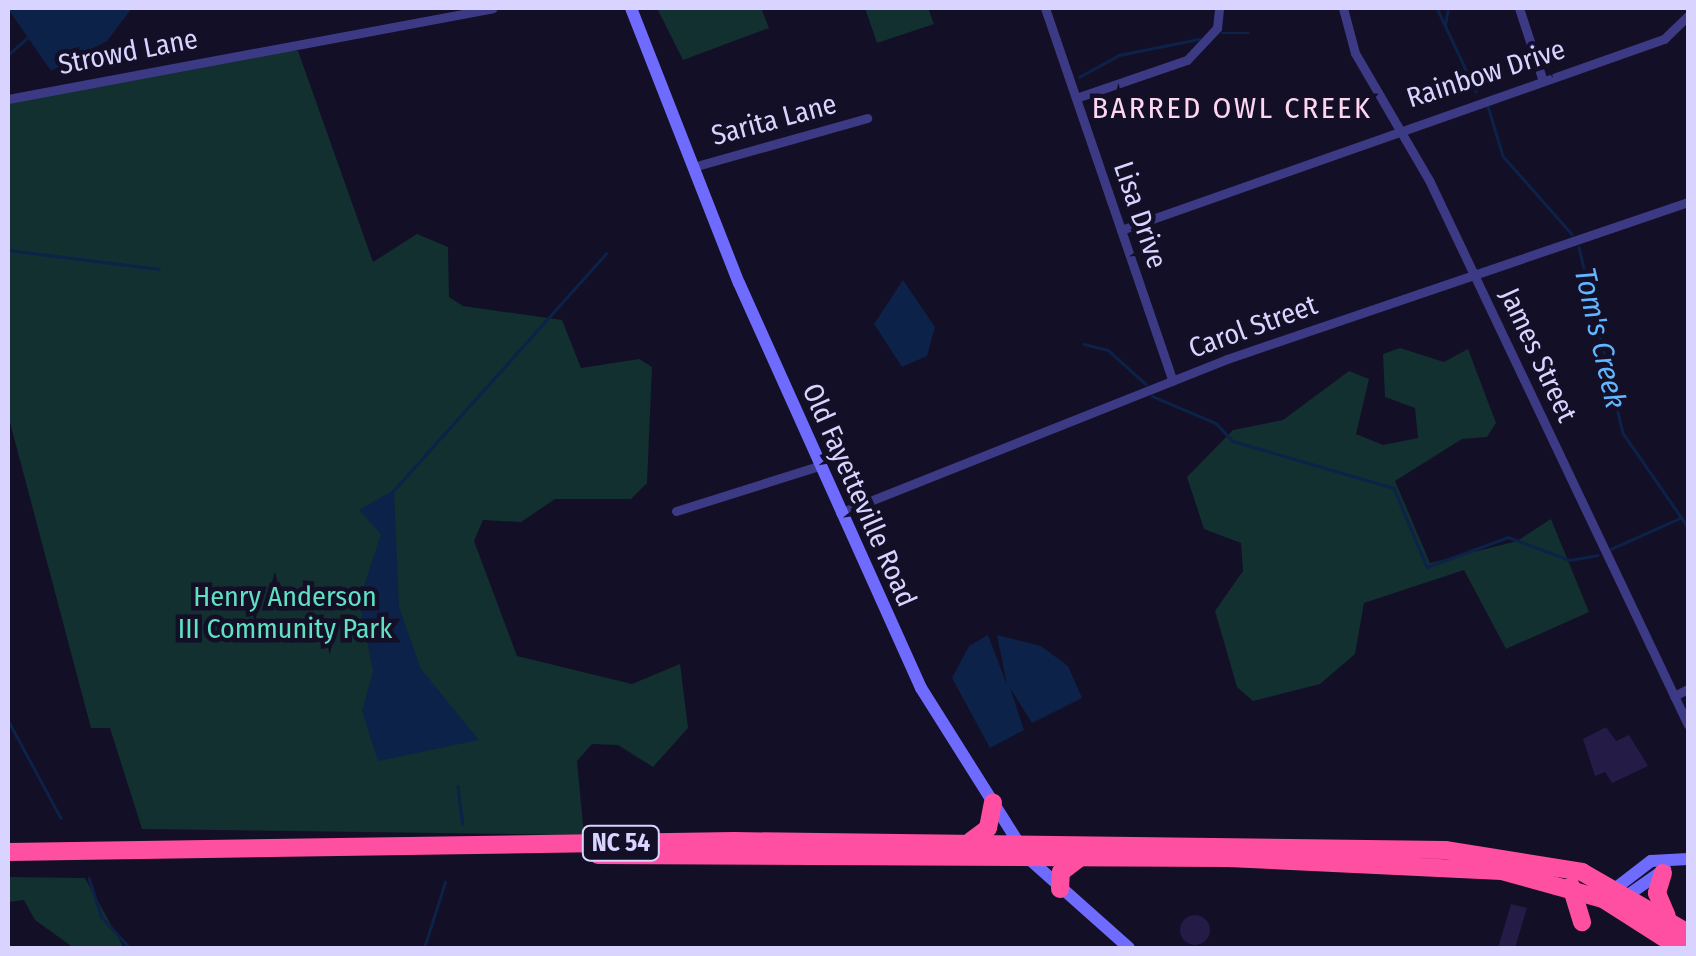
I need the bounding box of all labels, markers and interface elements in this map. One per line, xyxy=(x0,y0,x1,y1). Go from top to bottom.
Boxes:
street label: Strowd Lane xyxy=(55,22,201,82)
street label: Rainbow Drive xyxy=(1403,33,1569,115)
street label: Sarita Lane xyxy=(708,87,840,153)
district label: BARRED OWL CREEK xyxy=(1092,90,1372,126)
street label: Lisa Drive xyxy=(1106,157,1174,273)
water label: Tom's Creek xyxy=(1566,264,1634,412)
street label: James Street xyxy=(1492,283,1584,427)
street label: Carol Street xyxy=(1184,288,1322,366)
street label: Old Fayetteville Road xyxy=(795,378,923,612)
park label: Henry Anderson III Community Park xyxy=(178,580,392,646)
road number: NC 54 xyxy=(581,823,661,863)

